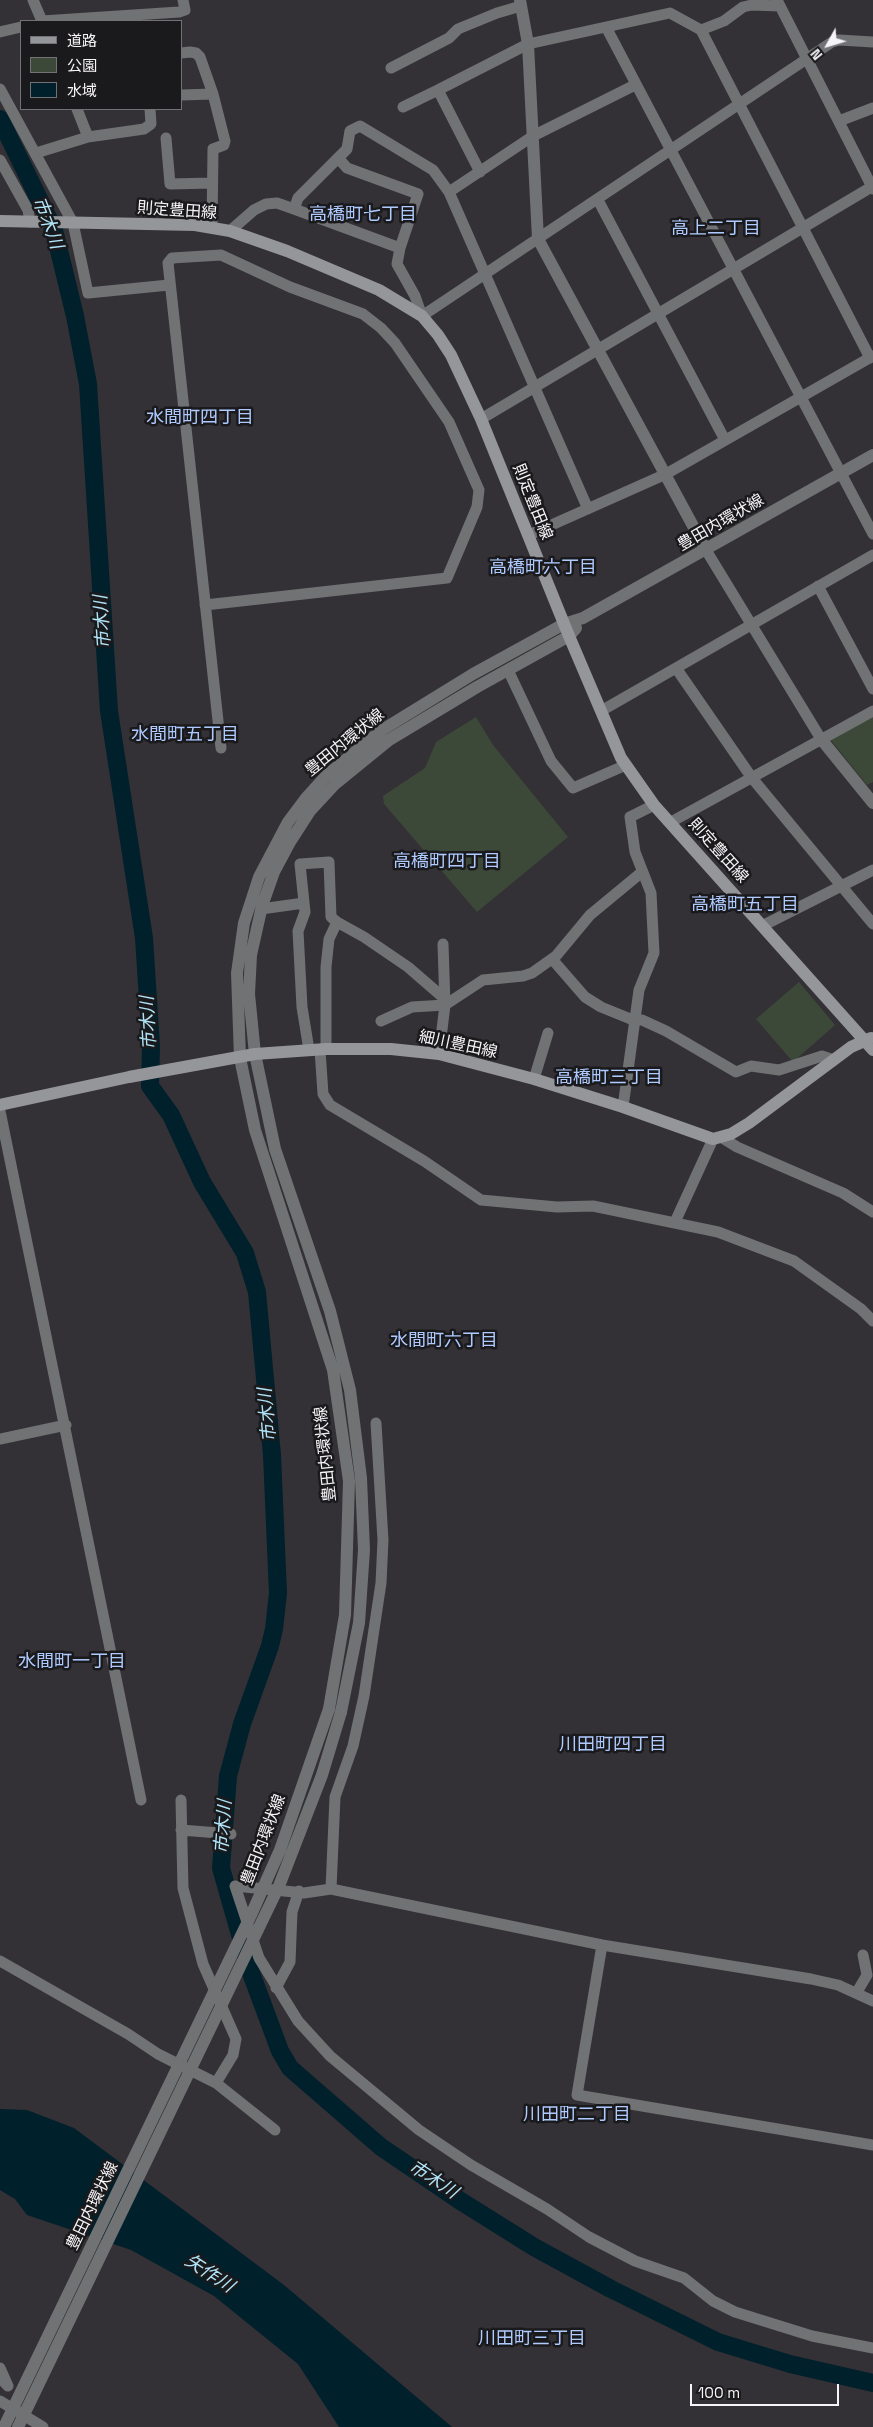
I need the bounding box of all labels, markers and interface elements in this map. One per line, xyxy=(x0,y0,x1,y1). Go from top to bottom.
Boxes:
legend xyxy=(20,20,182,110)
north arrow xyxy=(803,20,853,70)
text: 道路 xyxy=(67,31,97,50)
text: N xyxy=(806,45,826,64)
text: 公園 xyxy=(67,56,97,75)
text: 水域 xyxy=(67,81,97,100)
water label: 市木川 xyxy=(27,194,67,252)
street label: 則定豊田線 xyxy=(136,199,218,223)
district label: 高橋町七丁目 xyxy=(309,204,417,226)
district label: 高上二丁目 xyxy=(671,218,761,240)
district label: 水間町四丁目 xyxy=(146,407,254,429)
street label: 則定豊田線 xyxy=(508,461,556,543)
street label: 豊田内環状線 xyxy=(675,491,767,555)
district label: 高橋町六丁目 xyxy=(489,557,597,579)
water label: 市木川 xyxy=(90,594,116,650)
street label: 豊田内環状線 xyxy=(302,705,388,781)
district label: 水間町五丁目 xyxy=(131,724,239,746)
street label: 則定豊田線 xyxy=(684,815,752,887)
district label: 高橋町四丁目 xyxy=(393,851,501,873)
district label: 高橋町五丁目 xyxy=(691,894,799,916)
water label: 市木川 xyxy=(137,995,161,1051)
street label: 細川豊田線 xyxy=(417,1027,499,1063)
district label: 高橋町三丁目 xyxy=(555,1067,663,1089)
district label: 水間町六丁目 xyxy=(390,1330,498,1352)
water label: 市木川 xyxy=(255,1387,281,1443)
street label: 豊田内環状線 xyxy=(311,1405,341,1503)
district label: 水間町一丁目 xyxy=(18,1651,126,1673)
district label: 川田町四丁目 xyxy=(559,1734,667,1756)
street label: 豊田内環状線 xyxy=(238,1792,290,1888)
water label: 市木川 xyxy=(211,1799,237,1855)
district label: 川田町二丁目 xyxy=(523,2104,631,2126)
water label: 市木川 xyxy=(404,2156,462,2204)
street label: 豊田内環状線 xyxy=(63,2159,123,2253)
water label: 矢作川 xyxy=(180,2250,238,2298)
district label: 川田町三丁目 xyxy=(478,2328,586,2350)
scale bar xyxy=(693,2374,842,2406)
text: 100 m xyxy=(698,2383,740,2402)

